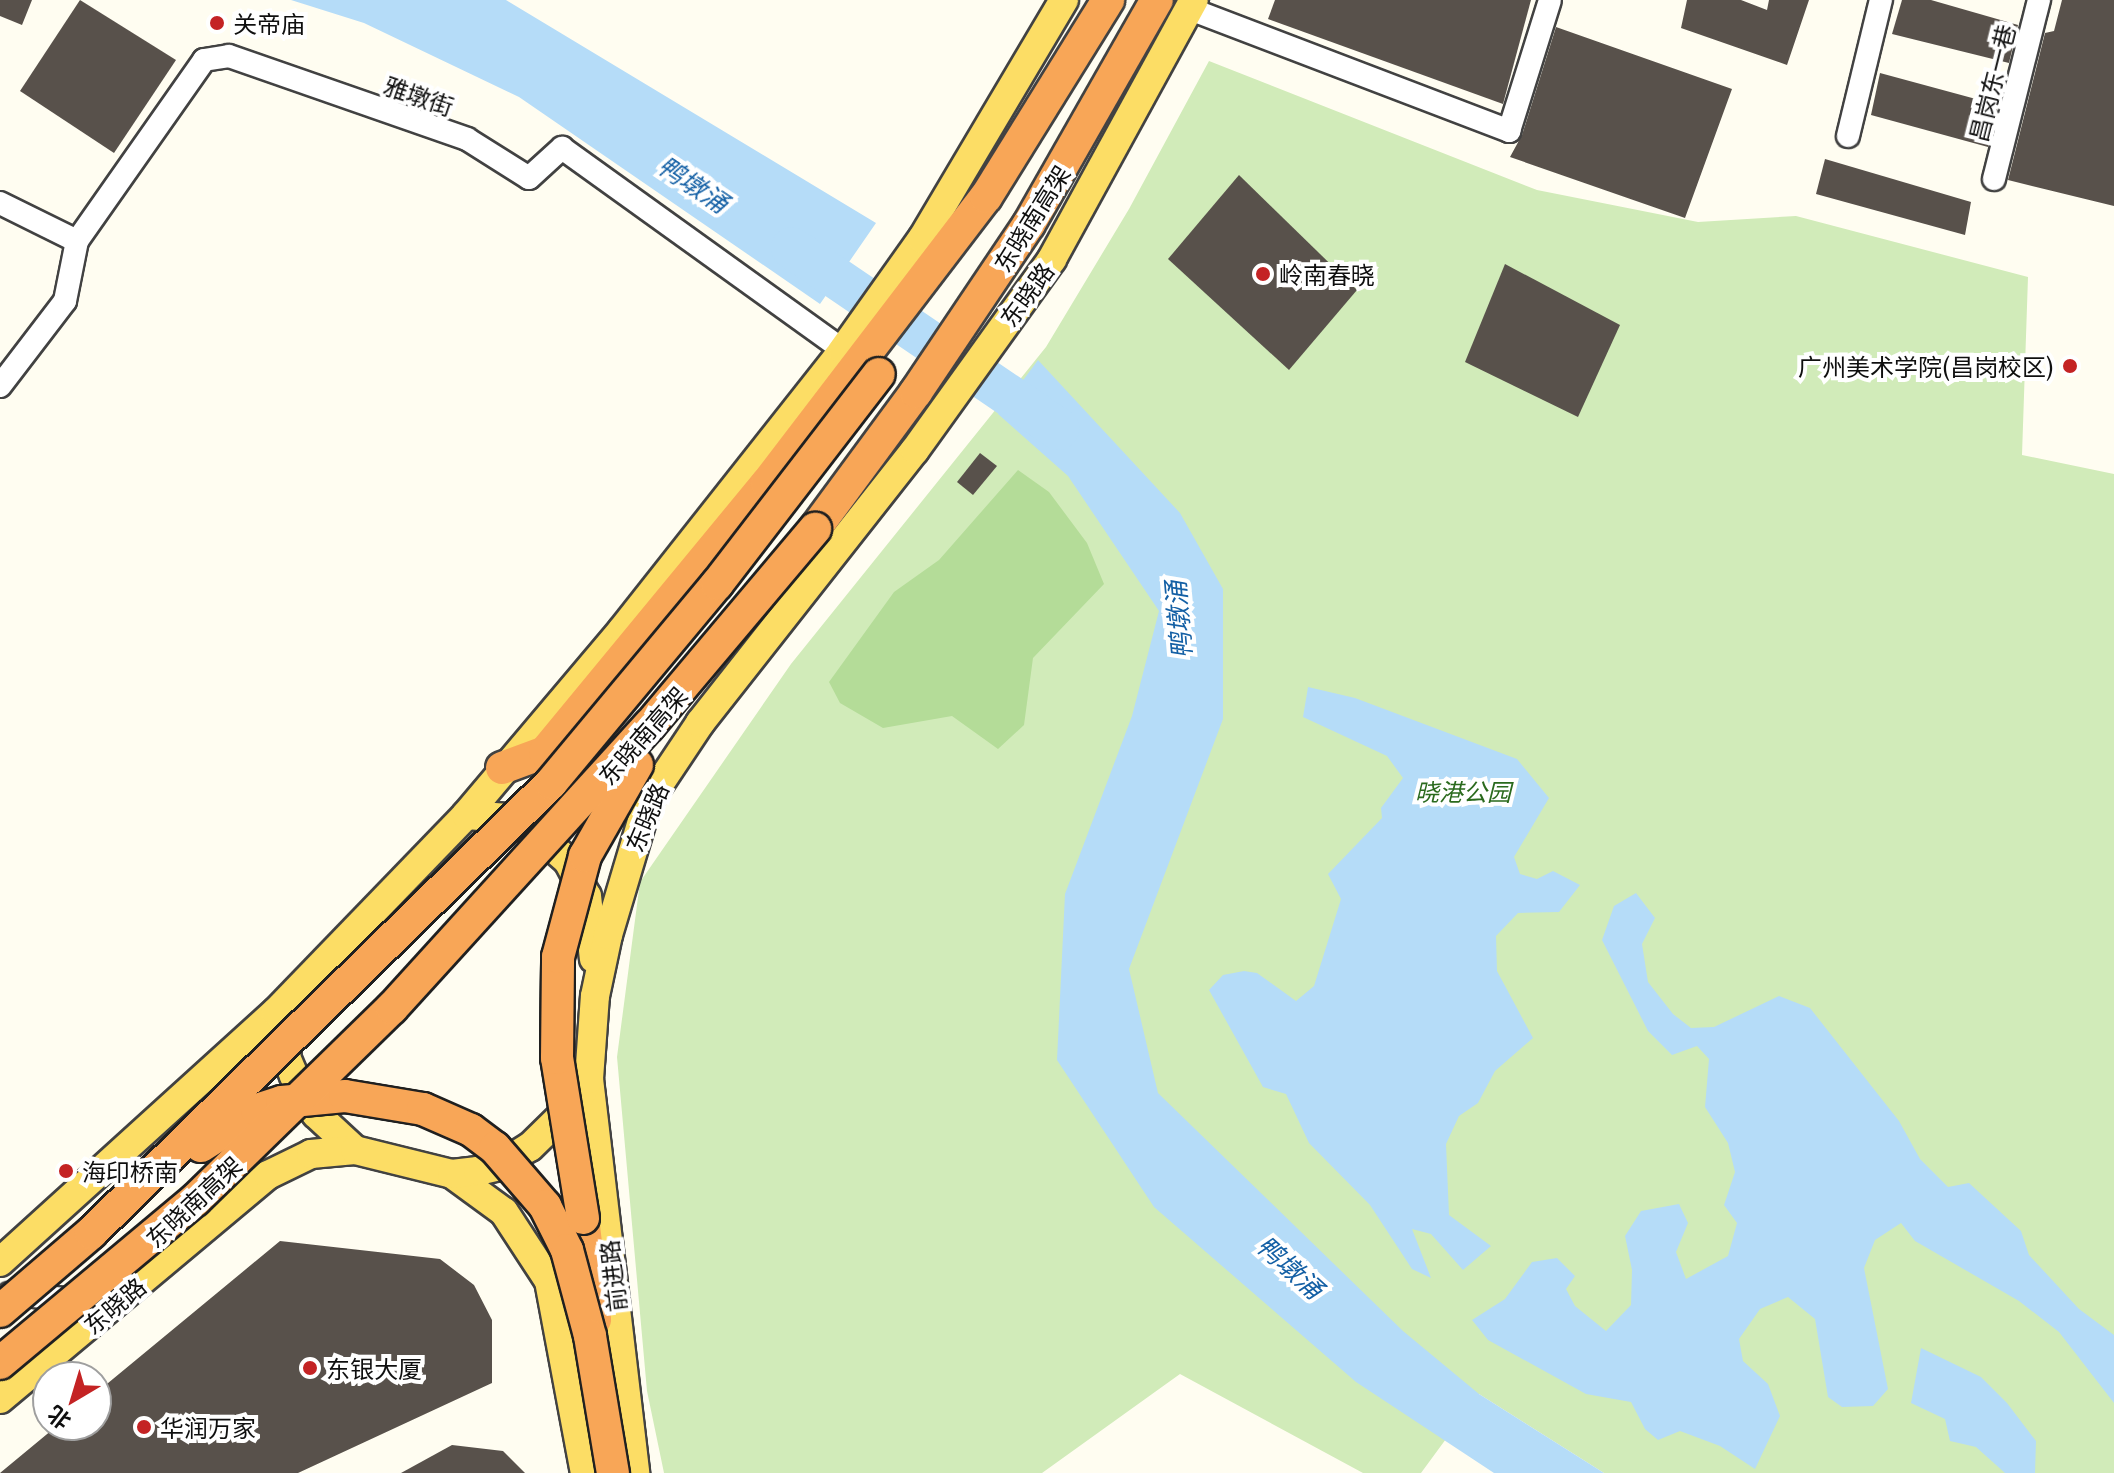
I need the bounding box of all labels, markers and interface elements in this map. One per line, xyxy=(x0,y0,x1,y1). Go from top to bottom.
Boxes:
place label: 关帝庙 xyxy=(233,9,305,37)
marker: 关帝庙 xyxy=(208,14,226,32)
street label: 昌岗东一巷 xyxy=(1963,21,2019,145)
street label: 雅墩街 xyxy=(380,70,458,120)
water label: 鸭墩涌 xyxy=(653,148,735,218)
street label: 东晓南高架 xyxy=(987,159,1075,277)
street label: 东晓路 xyxy=(993,256,1059,332)
place label: 岭南春晓 xyxy=(1279,260,1375,288)
marker: 岭南春晓 xyxy=(1254,265,1272,283)
place label: 广州美术学院(昌岗校区) xyxy=(1798,352,2054,380)
marker: 广州美术学院(昌岗校区) xyxy=(2061,357,2079,375)
water label: 鸭墩涌 xyxy=(1158,580,1196,660)
street label: 东晓南高架 xyxy=(592,680,692,790)
park label: 晓港公园 xyxy=(1415,777,1511,805)
street label: 东晓路 xyxy=(619,778,673,856)
street label: 东晓南高架 xyxy=(139,1150,247,1252)
place label: 海印桥南 xyxy=(82,1157,178,1185)
marker: 海印桥南 xyxy=(57,1162,75,1180)
water label: 鸭墩涌 xyxy=(1252,1228,1330,1304)
street label: 前进路 xyxy=(593,1239,631,1313)
street label: 东晓路 xyxy=(77,1271,151,1339)
place label: 东银大厦 xyxy=(326,1354,422,1382)
marker: 东银大厦 xyxy=(301,1359,319,1377)
north arrow xyxy=(32,1361,112,1441)
text: 北 xyxy=(39,1399,77,1439)
place label: 华润万家 xyxy=(160,1413,256,1441)
marker: 华润万家 xyxy=(135,1418,153,1436)

